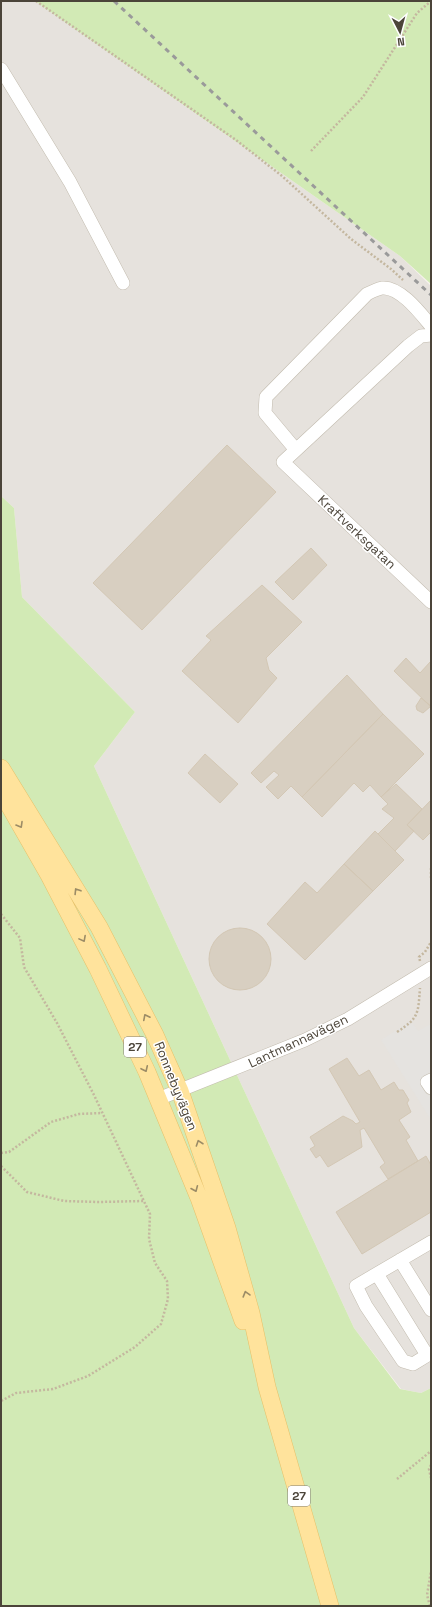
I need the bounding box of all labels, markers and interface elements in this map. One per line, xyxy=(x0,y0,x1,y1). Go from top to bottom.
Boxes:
north arrow xyxy=(380,12,420,52)
text: N xyxy=(397,35,405,49)
street label: Kraftverksgatan xyxy=(314,491,400,573)
one-way arrow xyxy=(16,821,23,828)
one-way arrow xyxy=(74,888,82,895)
one-way arrow xyxy=(78,935,85,942)
street label: Lantmannavägen xyxy=(245,1010,351,1072)
one-way arrow xyxy=(143,1014,151,1022)
road number: 27 xyxy=(124,1037,146,1057)
street label: Ronnebyvägen xyxy=(150,1039,202,1133)
one-way arrow xyxy=(140,1065,148,1072)
one-way arrow xyxy=(195,1140,203,1147)
one-way arrow xyxy=(191,1185,199,1192)
one-way arrow xyxy=(242,1291,251,1298)
road number: 27 xyxy=(288,1486,310,1506)

